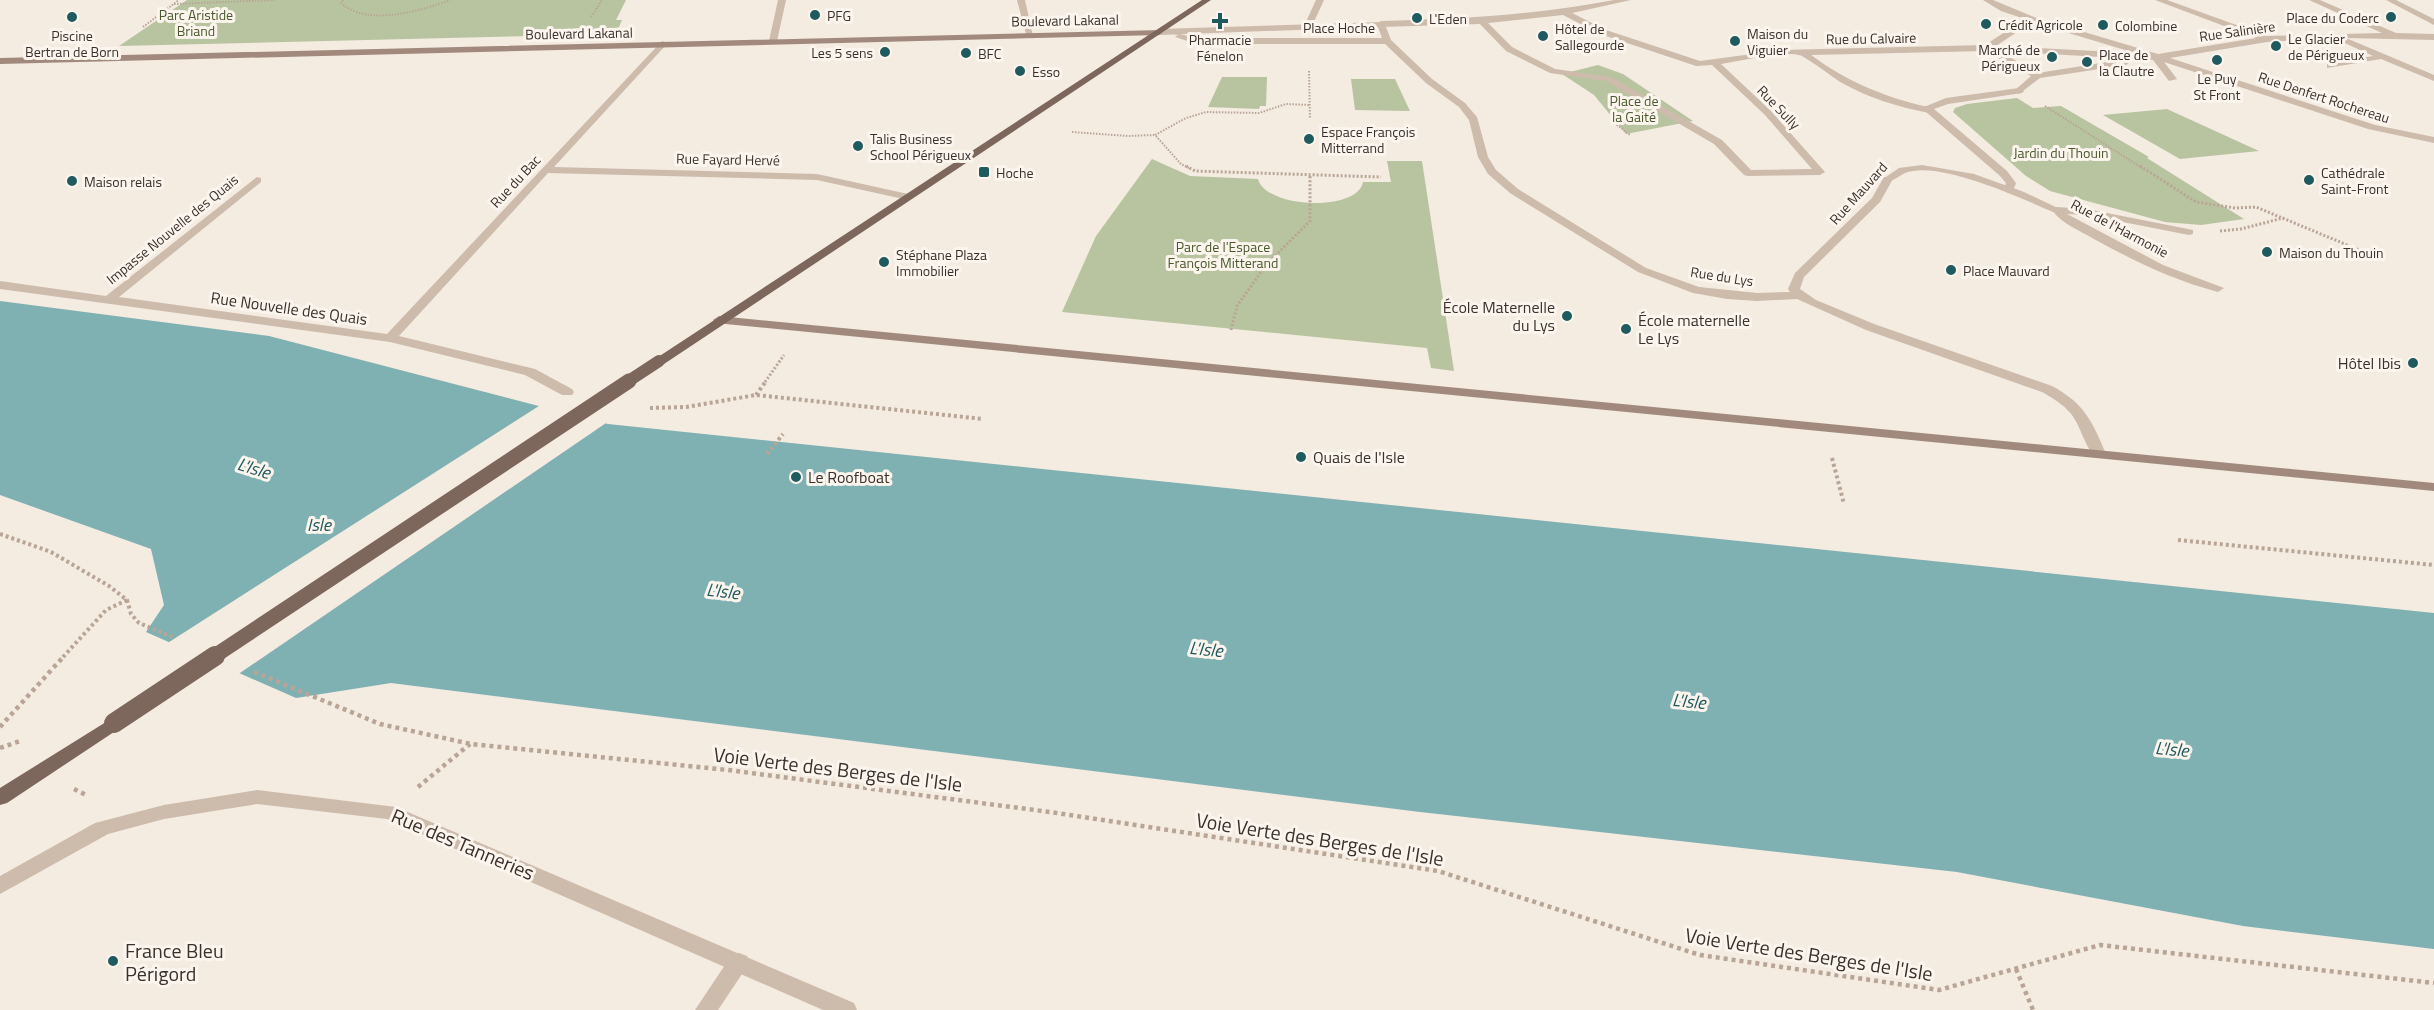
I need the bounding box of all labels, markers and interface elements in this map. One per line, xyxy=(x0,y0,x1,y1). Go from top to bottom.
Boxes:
park label: Parc Aristide Briand xyxy=(159,4,233,41)
place label: PFG xyxy=(827,5,851,26)
place label: Place du Coderc xyxy=(2286,7,2379,28)
marker: PFG xyxy=(808,8,822,22)
place label: L'Eden xyxy=(1429,8,1467,29)
street label: Boulevard Lakanal xyxy=(1011,9,1119,31)
marker: Piscine Bertran de Born xyxy=(65,10,79,24)
marker: Place du Coderc xyxy=(2384,10,2398,24)
marker: L'Eden xyxy=(1410,11,1424,25)
marker: Pharmacie Fénelon xyxy=(1213,14,1227,28)
place label: Crédit Agricole xyxy=(1998,14,2083,35)
place label: Colombine xyxy=(2115,15,2177,36)
street label: Rue Salinière xyxy=(2198,15,2276,47)
street label: Place Hoche xyxy=(1303,17,1375,38)
marker: Crédit Agricole xyxy=(1979,17,1993,31)
place label: Hôtel de Sallegourde xyxy=(1555,18,1624,55)
marker: Colombine xyxy=(2096,18,2110,32)
street label: Boulevard Lakanal xyxy=(525,22,633,44)
place label: Maison du Viguier xyxy=(1747,23,1808,60)
place label: Piscine Bertran de Born xyxy=(25,25,119,62)
street label: Rue du Calvaire xyxy=(1826,27,1916,49)
place label: Le Glacier de Périgueux xyxy=(2288,28,2365,65)
place label: Pharmacie Fénelon xyxy=(1189,29,1251,66)
marker: Hôtel de Sallegourde xyxy=(1536,29,1550,43)
marker: Maison du Viguier xyxy=(1728,34,1742,48)
place label: Marché de Périgueux xyxy=(1978,39,2041,76)
marker: Le Glacier de Périgueux xyxy=(2269,39,2283,53)
place label: Les 5 sens xyxy=(811,42,873,63)
place label: BFC xyxy=(978,43,1002,64)
place label: Place de la Clautre xyxy=(2099,44,2154,81)
marker: Les 5 sens xyxy=(878,45,892,59)
marker: BFC xyxy=(959,46,973,60)
marker: Marché de Périgueux xyxy=(2045,50,2059,64)
marker: Le Puy St Front xyxy=(2210,53,2224,67)
marker: Place de la Clautre xyxy=(2080,55,2094,69)
place label: Esso xyxy=(1032,61,1060,82)
marker: Esso xyxy=(1013,64,1027,78)
street label: Rue Denfert Rochereau xyxy=(2256,66,2392,128)
place label: Le Puy St Front xyxy=(2193,68,2241,105)
street label: Rue Sully xyxy=(1753,80,1806,134)
park label: Place de la Gaité xyxy=(1609,90,1659,127)
place label: Espace François Mitterrand xyxy=(1321,121,1415,158)
place label: Talis Business School Périgueux xyxy=(870,128,972,165)
marker: Espace François Mitterrand xyxy=(1302,132,1316,146)
marker: Talis Business School Périgueux xyxy=(851,139,865,153)
park label: Jardin du Thouin xyxy=(2013,142,2109,163)
street label: Rue Fayard Hervé xyxy=(676,148,780,170)
street label: Rue du Bac xyxy=(485,150,545,212)
street label: Rue Mauvard xyxy=(1824,157,1892,229)
place label: Hoche xyxy=(996,162,1033,183)
place label: Cathédrale Saint-Front xyxy=(2321,162,2389,199)
marker: Hoche xyxy=(977,165,991,179)
street label: Impasse Nouvelle des Quais xyxy=(101,169,243,289)
place label: Maison relais xyxy=(84,171,162,192)
marker: Cathédrale Saint-Front xyxy=(2302,173,2316,187)
marker: Maison relais xyxy=(65,174,79,188)
street label: Rue de l'Harmonie xyxy=(2067,193,2173,263)
park label: Parc de l'Espace François Mitterand xyxy=(1167,236,1279,273)
place label: Maison du Thouin xyxy=(2279,242,2384,263)
place label: Stéphane Plaza Immobilier xyxy=(896,244,987,281)
marker: Maison du Thouin xyxy=(2260,245,2274,259)
marker: Stéphane Plaza Immobilier xyxy=(877,255,891,269)
place label: Place Mauvard xyxy=(1963,260,2050,281)
street label: Rue du Lys xyxy=(1689,261,1755,291)
marker: Place Mauvard xyxy=(1944,263,1958,277)
street label: Rue Nouvelle des Quais xyxy=(209,285,369,331)
place label: École Maternelle du Lys xyxy=(1443,295,1555,337)
place label: École maternelle Le Lys xyxy=(1638,308,1750,350)
marker: École Maternelle du Lys xyxy=(1560,309,1574,323)
marker: École maternelle Le Lys xyxy=(1619,322,1633,336)
place label: Hôtel Ibis xyxy=(2338,351,2401,375)
marker: Hôtel Ibis xyxy=(2406,356,2420,370)
place label: Quais de l'Isle xyxy=(1313,445,1405,469)
water label: L'Isle xyxy=(234,450,276,486)
marker: Quais de l'Isle xyxy=(1294,450,1308,464)
place label: Le Roofboat xyxy=(808,465,890,489)
marker: Le Roofboat xyxy=(789,470,803,484)
water label: Isle xyxy=(307,511,333,538)
water label: L'Isle xyxy=(705,576,743,607)
water label: L'Isle xyxy=(1188,634,1226,664)
water label: L'Isle xyxy=(1671,686,1709,716)
water label: L'Isle xyxy=(2154,734,2191,764)
street label: Voie Verte des Berges de l'Isle xyxy=(712,738,964,800)
street label: Rue des Tanneries xyxy=(387,800,539,888)
street label: Voie Verte des Berges de l'Isle xyxy=(1194,804,1446,874)
street label: Voie Verte des Berges de l'Isle xyxy=(1683,919,1935,989)
place label: France Bleu Périgord xyxy=(125,935,224,989)
marker: France Bleu Périgord xyxy=(106,954,120,968)

